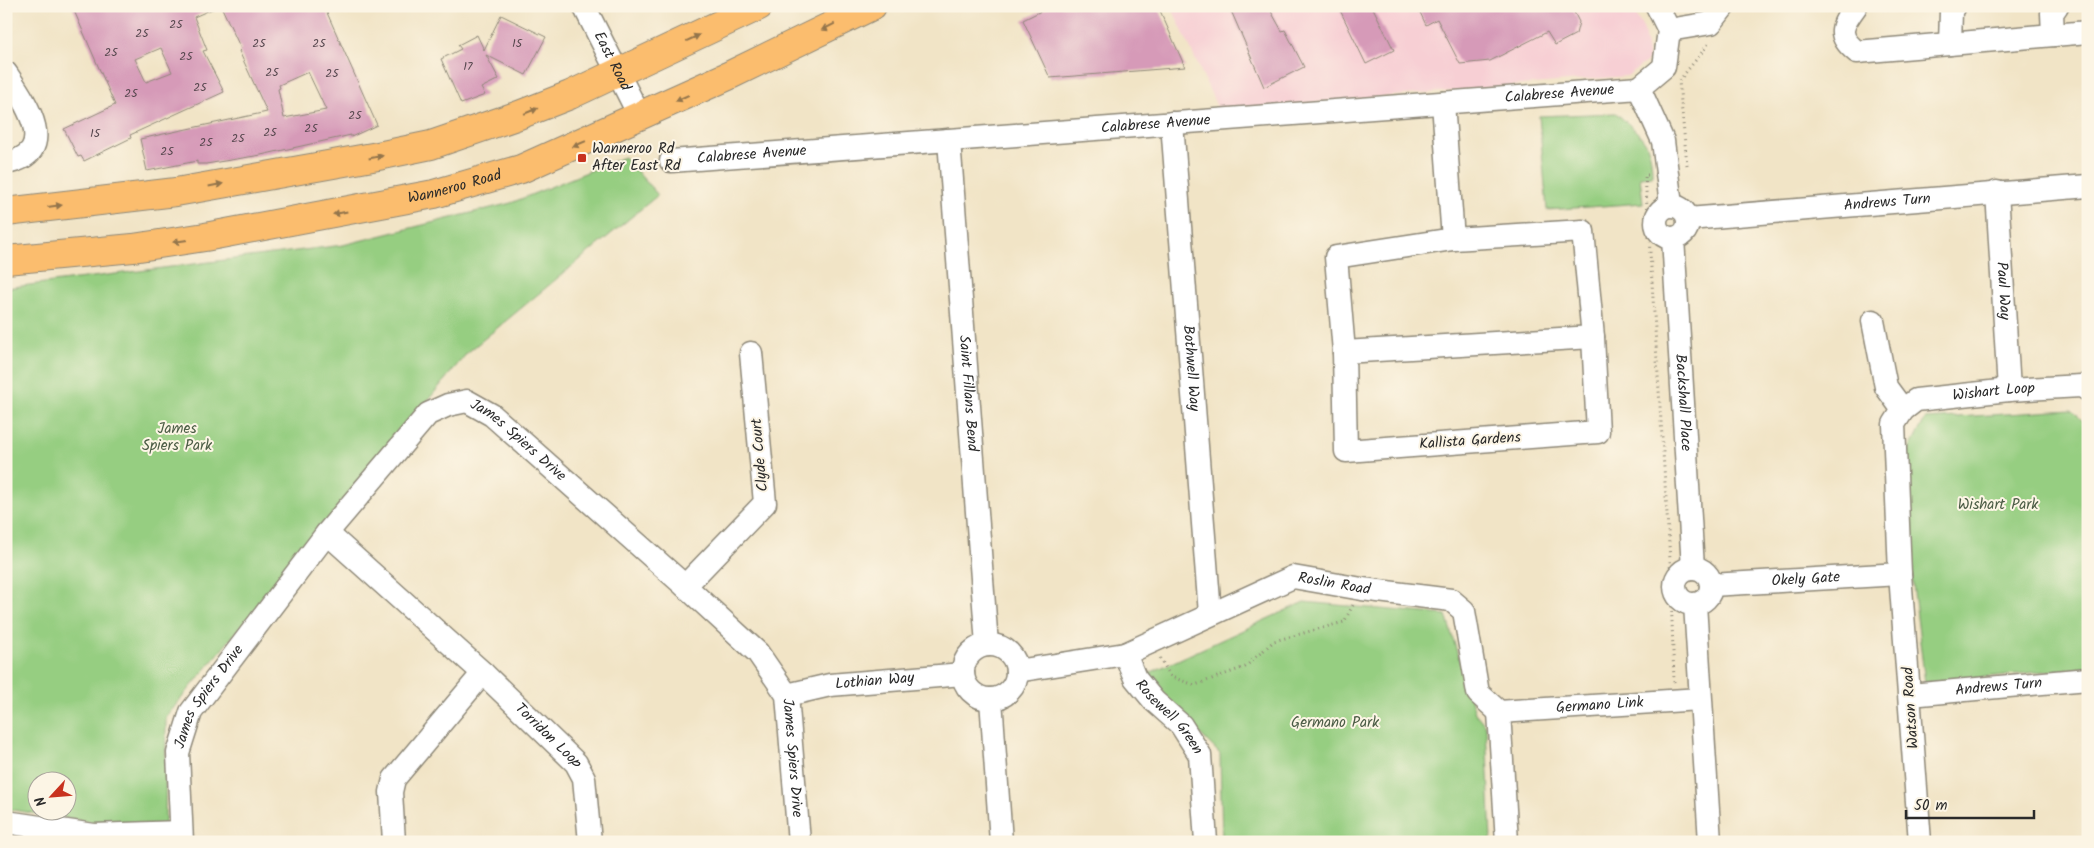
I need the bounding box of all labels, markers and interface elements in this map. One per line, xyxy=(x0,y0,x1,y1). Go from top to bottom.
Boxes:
house number: 25 xyxy=(169,15,184,34)
house number: 25 xyxy=(135,24,150,43)
one-way arrow xyxy=(821,24,835,32)
street label: East Road xyxy=(587,27,637,96)
house number: 25 xyxy=(252,34,267,53)
house number: 25 xyxy=(312,34,327,53)
house number: 15 xyxy=(512,34,524,53)
one-way arrow xyxy=(686,34,700,42)
house number: 25 xyxy=(104,43,119,62)
house number: 25 xyxy=(179,47,194,66)
house number: 17 xyxy=(463,57,473,76)
house number: 25 xyxy=(265,63,280,82)
house number: 25 xyxy=(325,64,340,83)
house number: 25 xyxy=(193,78,208,97)
street label: Calabrese Avenue xyxy=(1504,78,1615,110)
house number: 25 xyxy=(124,84,139,103)
one-way arrow xyxy=(674,94,689,102)
house number: 25 xyxy=(348,106,363,125)
one-way arrow xyxy=(524,106,538,114)
street label: Calabrese Avenue xyxy=(1100,108,1212,141)
house number: 25 xyxy=(304,119,319,138)
house number: 25 xyxy=(263,123,278,142)
house number: 15 xyxy=(90,124,102,143)
house number: 25 xyxy=(231,129,246,148)
house number: 25 xyxy=(199,133,214,152)
place label: Wanneroo Rd After East Rd xyxy=(592,137,681,178)
street label: Calabrese Avenue xyxy=(696,139,808,171)
one-way arrow xyxy=(572,140,586,148)
house number: 25 xyxy=(160,142,175,161)
one-way arrow xyxy=(368,152,384,160)
marker: Wanneroo Rd After East Rd xyxy=(576,152,588,164)
street label: Wanneroo Road xyxy=(406,163,505,211)
one-way arrow xyxy=(208,180,224,188)
street label: Andrews Turn xyxy=(1843,187,1932,218)
one-way arrow xyxy=(47,202,63,210)
one-way arrow xyxy=(331,210,347,218)
one-way arrow xyxy=(171,238,187,246)
street label: Paul Way xyxy=(1989,261,2017,321)
street label: Bothwell Way xyxy=(1176,324,1206,413)
street label: Saint Fillans Bend xyxy=(952,334,984,453)
street label: Backshall Place xyxy=(1668,353,1698,452)
street label: Wishart Loop xyxy=(1951,377,2035,408)
street label: James Spiers Drive xyxy=(465,393,572,488)
park label: James Spiers Park xyxy=(142,417,213,458)
street label: Clyde Court xyxy=(745,417,775,493)
street label: Kallista Gardens xyxy=(1418,425,1522,457)
park label: Wishart Park xyxy=(1958,493,2039,517)
street label: Okely Gate xyxy=(1771,565,1841,593)
street label: Roslin Road xyxy=(1296,566,1372,602)
street label: James Spiers Drive xyxy=(168,640,250,752)
street label: Lothian Way xyxy=(834,666,916,697)
street label: Watson Road xyxy=(1896,666,1926,750)
street label: Andrews Turn xyxy=(1954,671,2043,703)
street label: Rosewell Green xyxy=(1129,674,1209,760)
street label: Germano Link xyxy=(1555,691,1645,720)
street label: Torridon Loop xyxy=(509,697,588,772)
street label: James Spiers Drive xyxy=(775,697,809,819)
park label: Germano Park xyxy=(1291,711,1380,735)
north arrow xyxy=(28,770,78,820)
scale bar xyxy=(1906,788,2034,820)
text: N xyxy=(29,792,53,810)
text: 50 m xyxy=(1914,794,1948,818)

